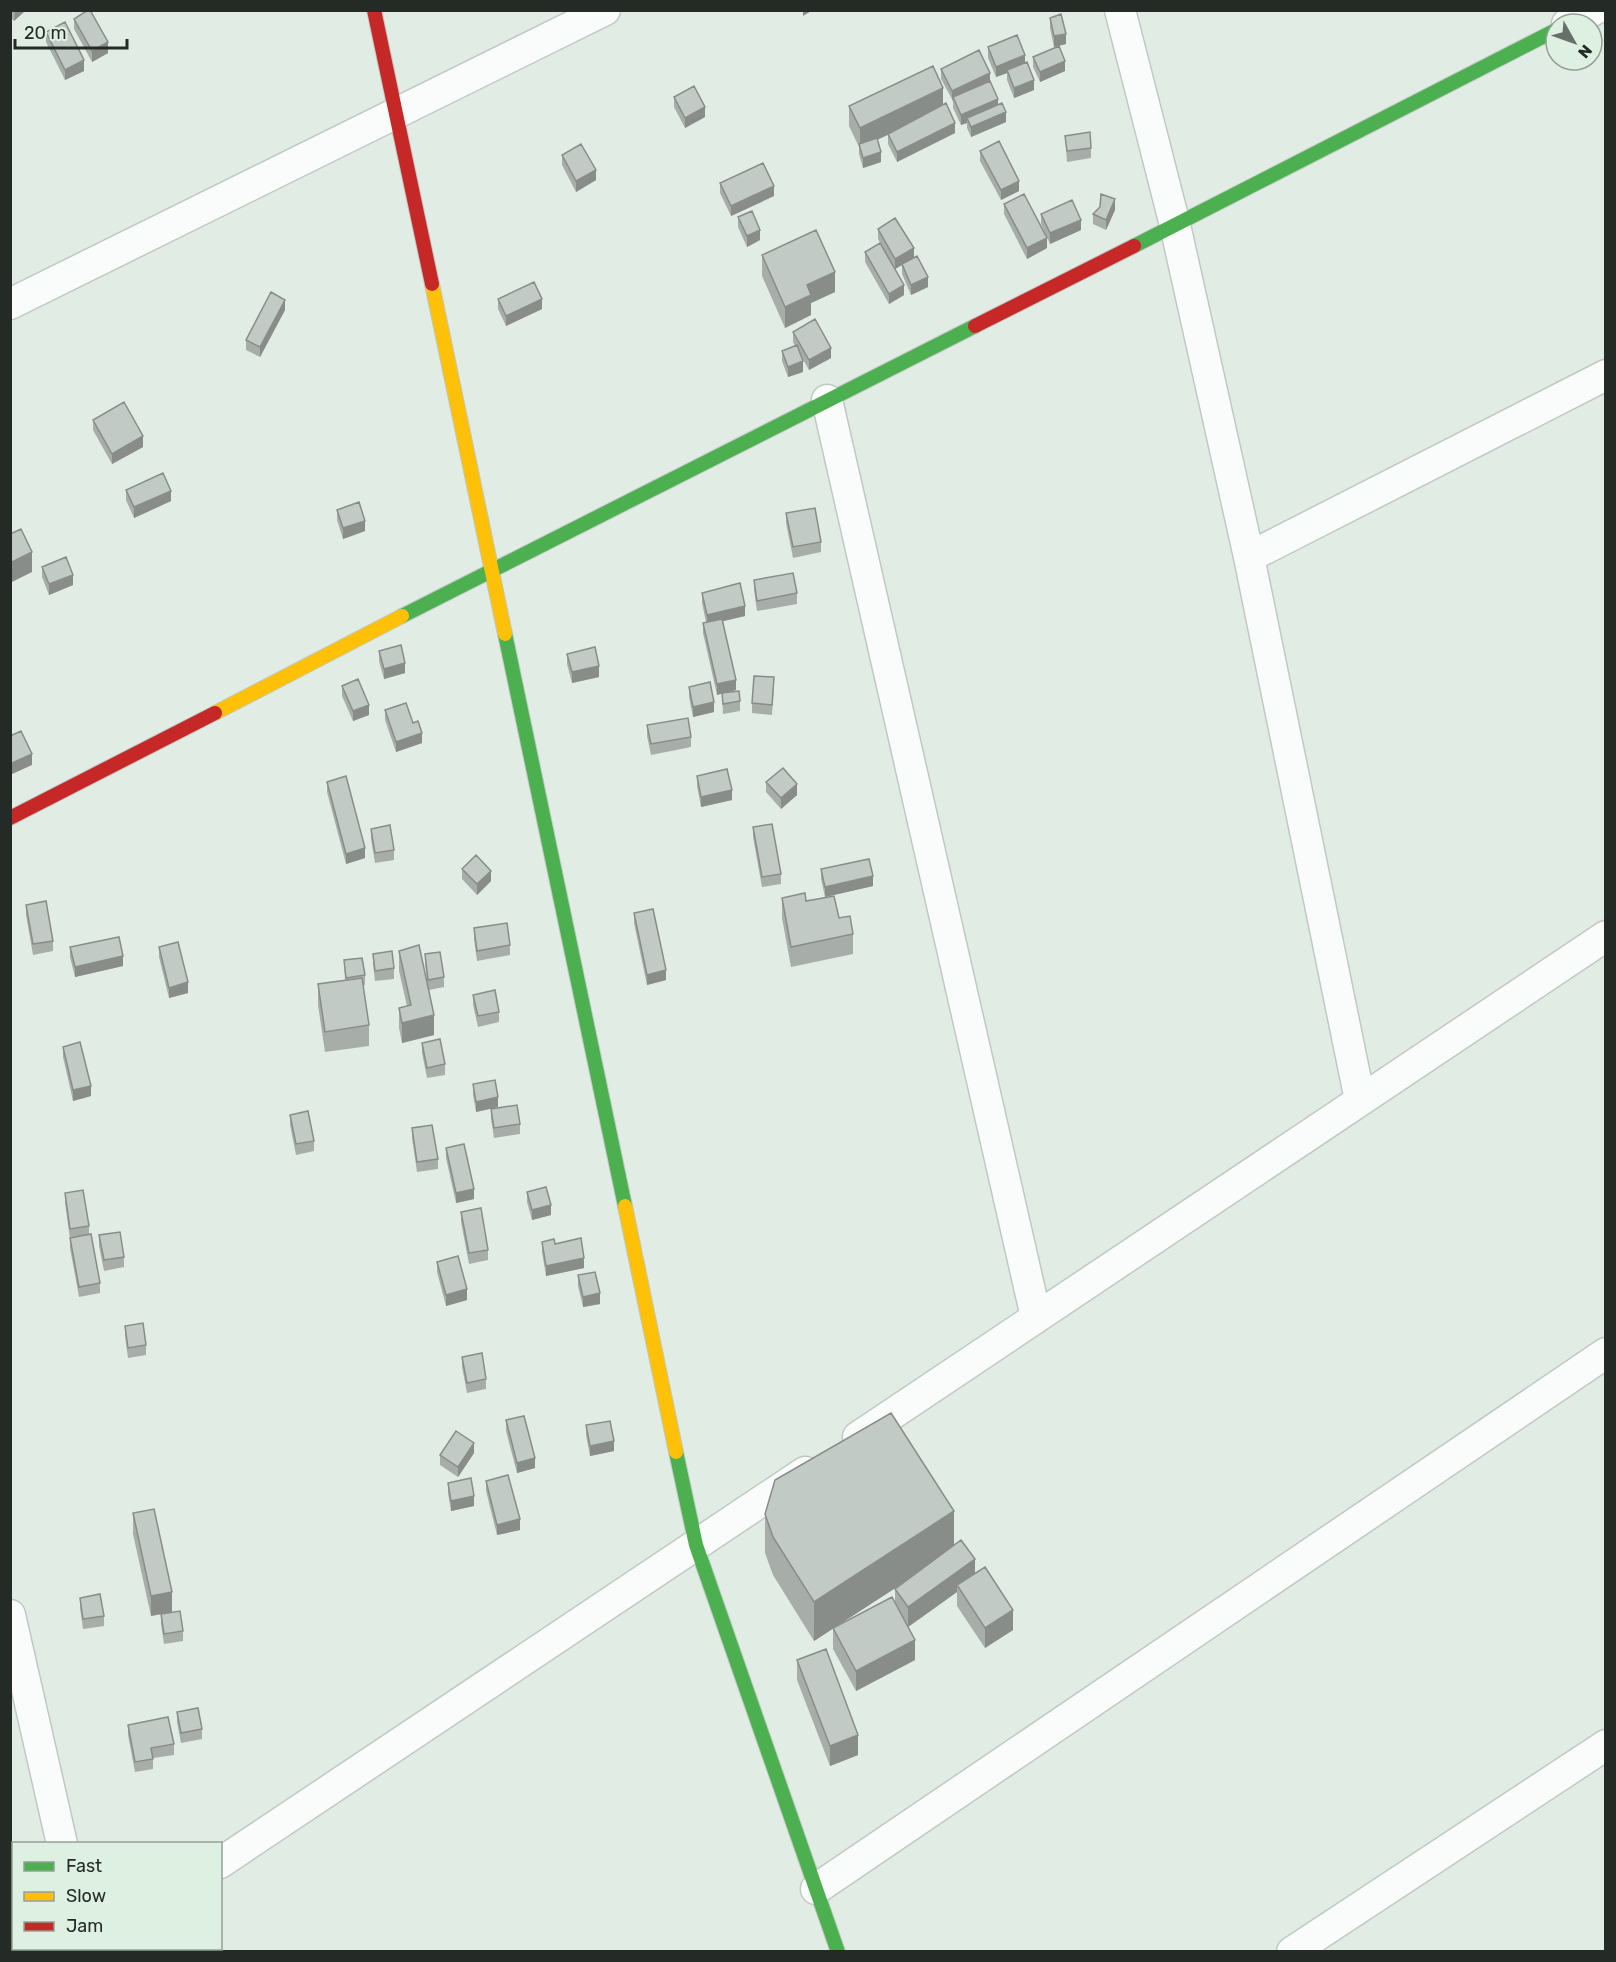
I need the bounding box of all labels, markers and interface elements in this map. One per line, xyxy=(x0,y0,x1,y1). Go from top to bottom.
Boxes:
scale bar xyxy=(15,12,128,50)
north arrow xyxy=(1544,12,1604,72)
text: 20 m xyxy=(24,22,66,44)
text: N xyxy=(1574,41,1596,62)
legend xyxy=(12,1842,222,1950)
text: Fast xyxy=(66,1855,102,1877)
text: Slow xyxy=(66,1885,106,1907)
text: Jam xyxy=(66,1915,103,1937)

